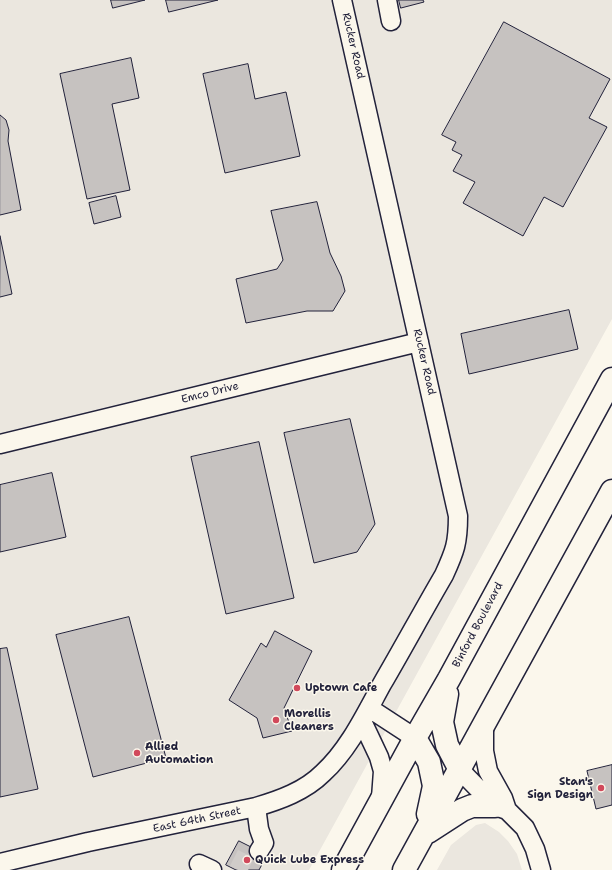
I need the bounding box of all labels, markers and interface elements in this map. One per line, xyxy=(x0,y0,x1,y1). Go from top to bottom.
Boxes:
street label: Rucker Road xyxy=(339,12,367,80)
street label: Rucker Road xyxy=(410,328,438,396)
street label: Emco Drive xyxy=(180,379,240,407)
street label: Binford Boulevard xyxy=(450,580,506,670)
place label: Uptown Cafe xyxy=(305,681,377,695)
marker: Uptown Cafe xyxy=(292,683,302,693)
place label: Morellis Cleaners xyxy=(284,707,334,733)
marker: Morellis Cleaners xyxy=(271,715,281,725)
place label: Allied Automation xyxy=(145,740,213,766)
marker: Allied Automation xyxy=(132,748,142,758)
place label: Stan's Sign Design xyxy=(527,775,593,801)
marker: Stan's Sign Design xyxy=(596,783,606,793)
street label: East 64th Street xyxy=(152,804,242,836)
place label: Quick Lube Express xyxy=(255,853,364,867)
marker: Quick Lube Express xyxy=(242,855,252,865)

